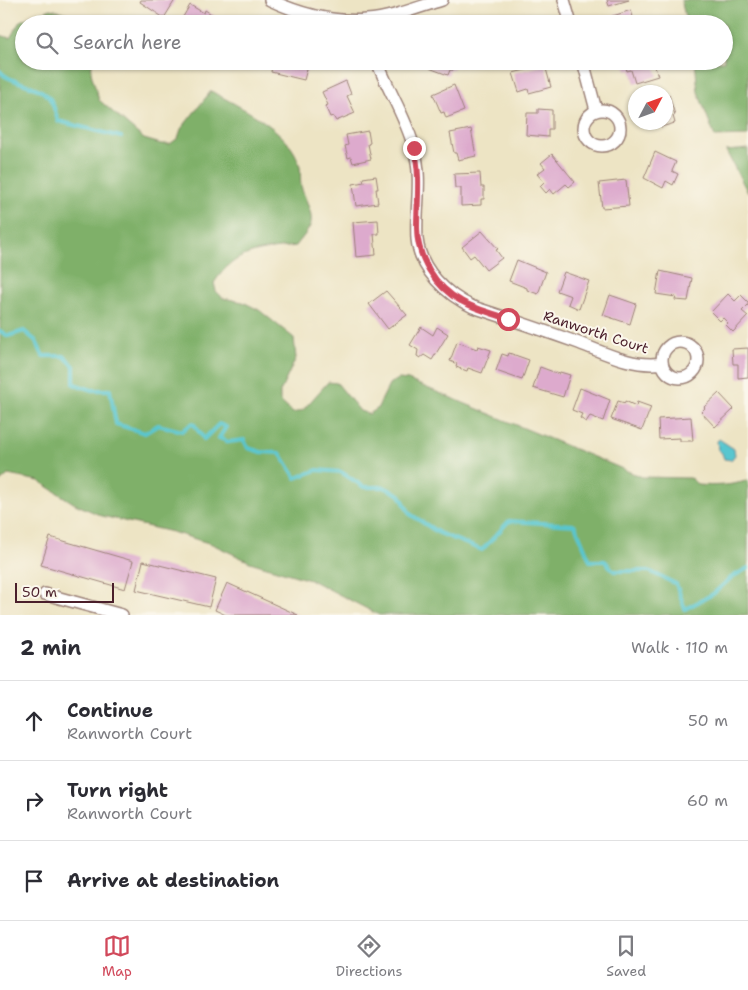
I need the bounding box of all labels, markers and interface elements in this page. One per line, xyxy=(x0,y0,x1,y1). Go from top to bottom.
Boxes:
search box xyxy=(15,15,733,70)
icon: search xyxy=(33,29,61,57)
text: Search here xyxy=(73,30,182,55)
north arrow xyxy=(628,85,673,130)
route end xyxy=(403,137,426,160)
street label: Ranworth Court xyxy=(541,307,651,357)
route start xyxy=(497,308,520,331)
scale bar xyxy=(15,580,114,603)
text: 50 m xyxy=(22,583,57,601)
text: 2 min xyxy=(20,634,81,662)
text: Walk · 110 m xyxy=(631,637,728,658)
text: Continue xyxy=(67,698,153,723)
icon: ahead xyxy=(20,707,48,735)
text: 50 m xyxy=(688,710,728,731)
text: Ranworth Court xyxy=(67,723,192,744)
text: Turn right xyxy=(67,778,168,803)
icon: right xyxy=(20,787,48,815)
text: 60 m xyxy=(687,790,728,811)
text: Ranworth Court xyxy=(67,803,192,824)
icon: arrive xyxy=(20,867,48,895)
text: Arrive at destination xyxy=(67,868,279,893)
tab: Map xyxy=(102,932,132,980)
tab: Directions xyxy=(336,932,402,980)
tab: Saved xyxy=(606,932,646,980)

